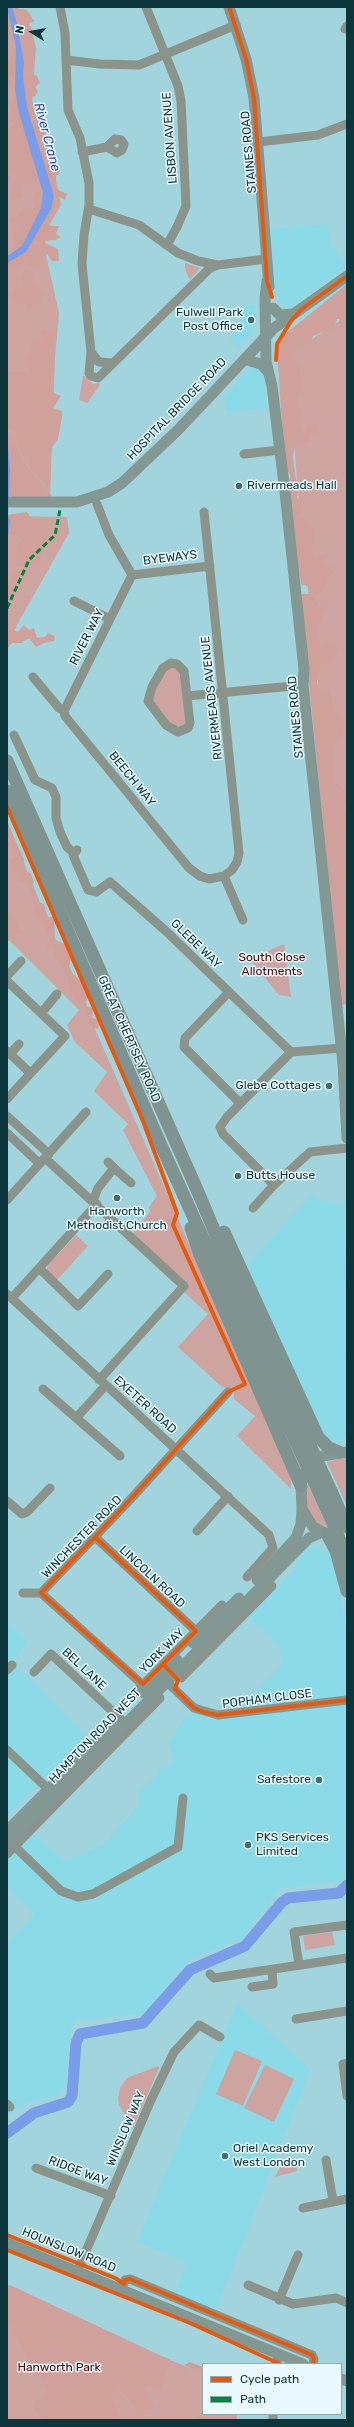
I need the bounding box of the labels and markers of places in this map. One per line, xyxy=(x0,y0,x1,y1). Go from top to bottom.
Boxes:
place label: Fulwell Park Post Office xyxy=(176,306,243,334)
marker: Fulwell Park Post Office xyxy=(246,315,256,325)
place label: Rivermeads Hall xyxy=(247,479,337,493)
marker: Rivermeads Hall xyxy=(234,481,244,491)
place label: Glebe Cottages xyxy=(236,1079,321,1093)
marker: Glebe Cottages xyxy=(324,1081,334,1091)
place label: Butts House xyxy=(246,1169,315,1183)
marker: Butts House xyxy=(233,1171,243,1181)
marker: Hanworth Methodist Church xyxy=(112,1193,122,1203)
place label: Hanworth Methodist Church xyxy=(67,1205,167,1233)
place label: Safestore xyxy=(257,1773,311,1787)
marker: Safestore xyxy=(314,1775,324,1785)
place label: PKS Services Limited xyxy=(256,1831,329,1859)
marker: PKS Services Limited xyxy=(243,1840,253,1850)
place label: Oriel Academy West London xyxy=(233,2142,313,2170)
marker: Oriel Academy West London xyxy=(220,2151,230,2161)

